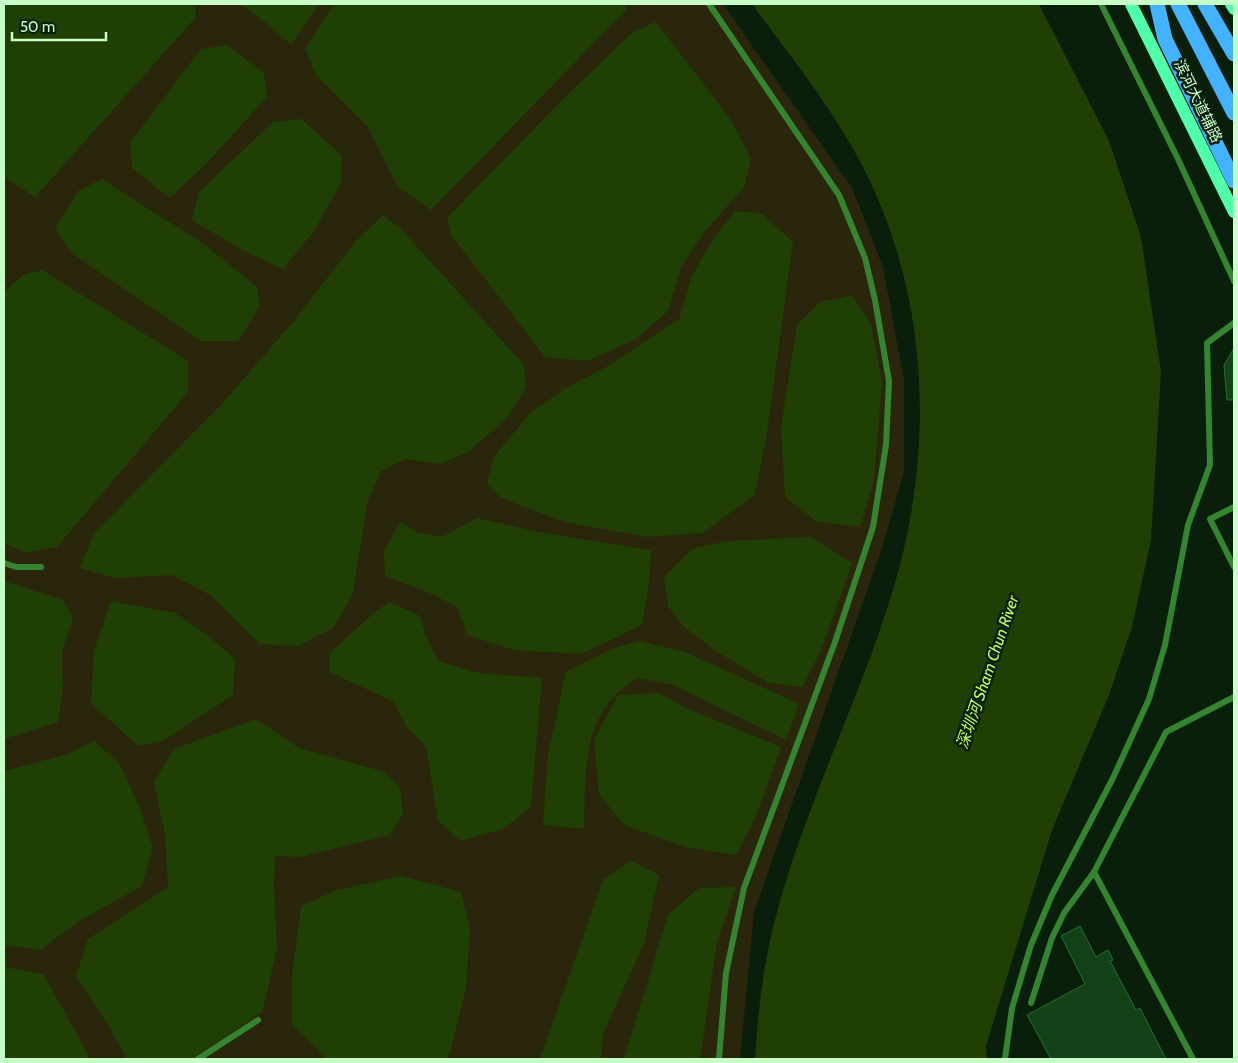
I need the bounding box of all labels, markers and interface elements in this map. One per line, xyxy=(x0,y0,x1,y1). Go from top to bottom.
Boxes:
scale bar xyxy=(12,10,106,42)
text: 50 m xyxy=(20,18,55,36)
street label: 滨河大道辅路 xyxy=(1170,57,1226,145)
water label: 深圳河 Sham Chun River xyxy=(952,592,1023,751)

